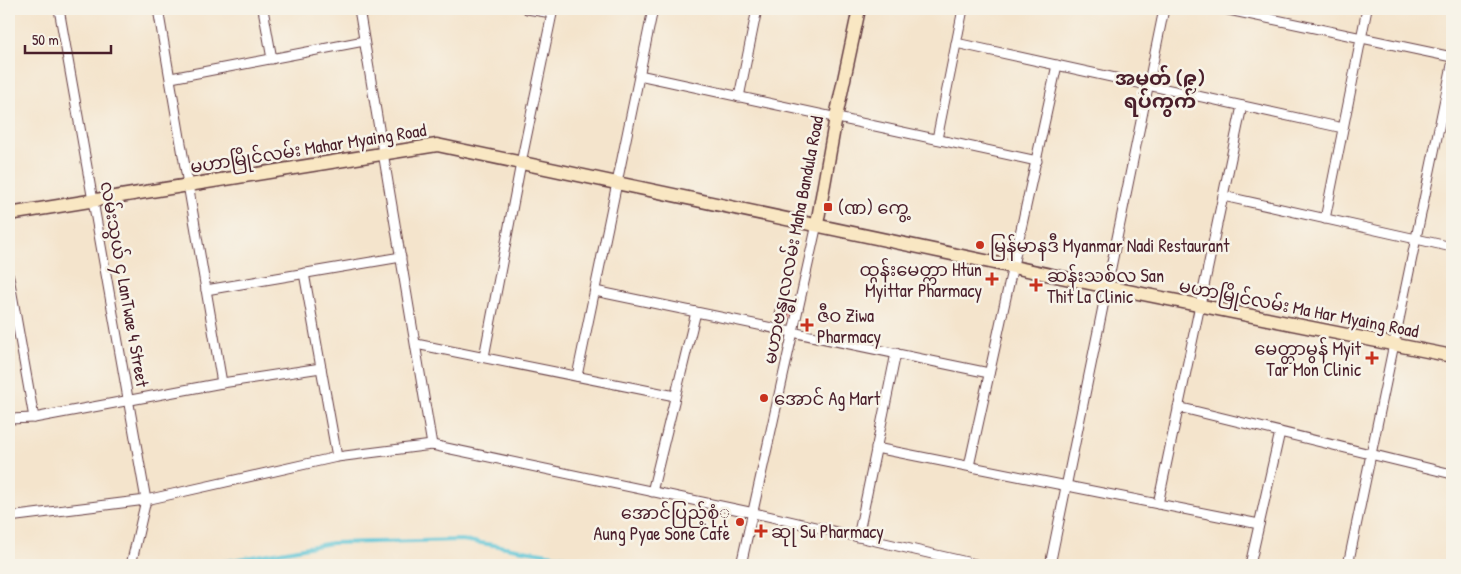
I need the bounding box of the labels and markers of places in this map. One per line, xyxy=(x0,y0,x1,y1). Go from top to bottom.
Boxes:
place label: (ဏ) ကွေ့ xyxy=(838,195,912,223)
marker: (ဏ) ကွေ့ xyxy=(822,201,834,213)
place label: မြန်မာနဒီ Myanmar Nadi Restaurant xyxy=(990,232,1230,261)
marker: မြန်မာနဒီ Myanmar Nadi Restaurant xyxy=(974,239,986,251)
place label: ထွန်းမေတ္တာ Htun Myittar Pharmacy xyxy=(859,257,982,303)
place label: ဆန်းသစ်လ San Thit La Clinic xyxy=(1047,263,1164,309)
marker: ထွန်းမေတ္တာ Htun Myittar Pharmacy xyxy=(986,273,998,285)
marker: ဆန်းသစ်လ San Thit La Clinic xyxy=(1029,278,1043,292)
place label: ဇီဝ Ziwa Pharmacy xyxy=(817,302,881,349)
marker: ဇီဝ Ziwa Pharmacy xyxy=(801,319,813,331)
place label: မေတ္တာမွန် Myit Tar Mon Clinic xyxy=(1254,336,1362,382)
marker: မေတ္တာမွန် Myit Tar Mon Clinic xyxy=(1365,351,1379,365)
place label: အောင် Ag Mart xyxy=(774,386,881,411)
marker: အောင် Ag Mart xyxy=(758,392,770,404)
place label: အောင်ပြည့်စုံု Aung Pyae Sone Cafe xyxy=(594,500,730,546)
marker: အောင်ပြည့်စုံု Aung Pyae Sone Cafe xyxy=(734,516,746,528)
place label: ဆုု Su Pharmacy xyxy=(771,519,884,547)
marker: ဆုု Su Pharmacy xyxy=(755,525,767,537)

